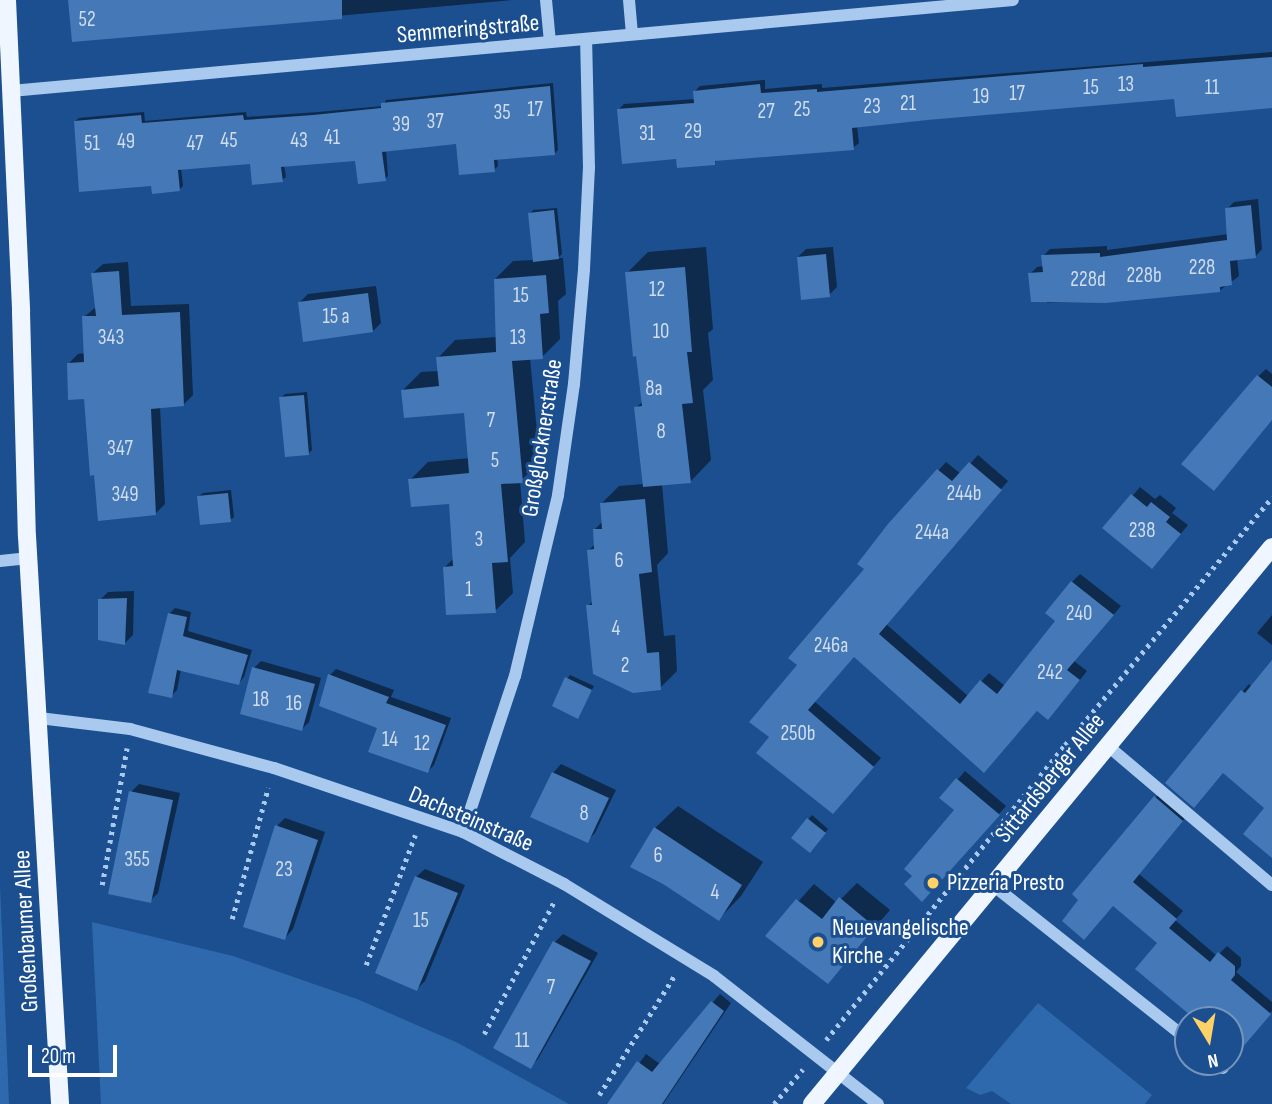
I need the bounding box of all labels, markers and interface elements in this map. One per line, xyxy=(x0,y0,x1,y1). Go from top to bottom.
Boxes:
house number: 52 xyxy=(78,7,96,33)
street label: Semmeringstraße xyxy=(396,8,540,50)
house number: 13 xyxy=(1118,72,1134,98)
house number: 15 xyxy=(1083,75,1099,101)
house number: 11 xyxy=(1205,75,1219,101)
house number: 17 xyxy=(1009,81,1025,107)
house number: 19 xyxy=(973,84,989,110)
house number: 21 xyxy=(900,91,916,117)
house number: 23 xyxy=(863,94,881,120)
house number: 17 xyxy=(527,97,543,123)
house number: 25 xyxy=(793,97,811,123)
house number: 27 xyxy=(757,99,775,125)
house number: 35 xyxy=(493,100,511,126)
house number: 37 xyxy=(426,109,444,135)
house number: 39 xyxy=(392,112,410,138)
house number: 29 xyxy=(684,119,702,145)
house number: 31 xyxy=(639,121,655,147)
house number: 41 xyxy=(324,125,340,151)
house number: 45 xyxy=(220,128,238,154)
house number: 43 xyxy=(290,128,308,154)
house number: 49 xyxy=(117,129,135,155)
house number: 51 xyxy=(84,131,100,157)
house number: 47 xyxy=(186,131,204,157)
house number: 228 xyxy=(1189,255,1215,281)
house number: 228b xyxy=(1126,263,1162,289)
house number: 228d xyxy=(1070,267,1106,293)
house number: 12 xyxy=(649,277,665,303)
house number: 15 xyxy=(513,283,529,309)
house number: 15 a xyxy=(322,304,350,330)
house number: 10 xyxy=(653,319,669,345)
house number: 343 xyxy=(98,325,124,351)
house number: 13 xyxy=(510,325,526,351)
street label: Großglocknerstraße xyxy=(515,357,569,519)
house number: 8a xyxy=(645,376,663,402)
house number: 7 xyxy=(487,408,495,434)
house number: 8 xyxy=(656,419,666,445)
house number: 347 xyxy=(107,436,133,462)
house number: 5 xyxy=(491,448,499,474)
house number: 244b xyxy=(947,481,981,507)
house number: 349 xyxy=(112,482,138,508)
house number: 238 xyxy=(1129,518,1155,544)
house number: 244a xyxy=(915,520,949,546)
house number: 3 xyxy=(475,527,483,553)
house number: 6 xyxy=(614,548,624,574)
house number: 1 xyxy=(465,577,473,603)
house number: 240 xyxy=(1066,601,1092,627)
house number: 4 xyxy=(612,616,620,642)
house number: 246a xyxy=(814,633,848,659)
house number: 2 xyxy=(621,653,629,679)
house number: 242 xyxy=(1037,660,1063,686)
house number: 18 xyxy=(253,687,269,713)
house number: 16 xyxy=(286,691,302,717)
street label: Sittardsberger Allee xyxy=(989,708,1111,848)
house number: 250b xyxy=(780,721,816,747)
house number: 14 xyxy=(382,727,398,753)
house number: 12 xyxy=(414,731,430,757)
street label: Dachsteinstraße xyxy=(404,780,538,858)
house number: 8 xyxy=(579,801,589,827)
house number: 6 xyxy=(653,843,663,869)
house number: 355 xyxy=(124,847,150,873)
street label: Großenbaumer Allee xyxy=(7,849,45,1013)
house number: 23 xyxy=(275,857,293,883)
place label: Pizzeria Presto xyxy=(947,869,1065,897)
marker: Pizzeria Presto xyxy=(925,875,941,891)
house number: 4 xyxy=(711,880,719,906)
house number: 15 xyxy=(413,908,429,934)
place label: Neuevangelische Kirche xyxy=(832,914,969,970)
marker: Neuevangelische Kirche xyxy=(810,934,826,950)
house number: 7 xyxy=(547,975,555,1001)
north arrow xyxy=(1174,1006,1244,1076)
house number: 11 xyxy=(515,1028,529,1054)
scale bar xyxy=(32,1030,121,1074)
text: 20 m xyxy=(41,1044,76,1069)
text: N xyxy=(1206,1048,1220,1072)

